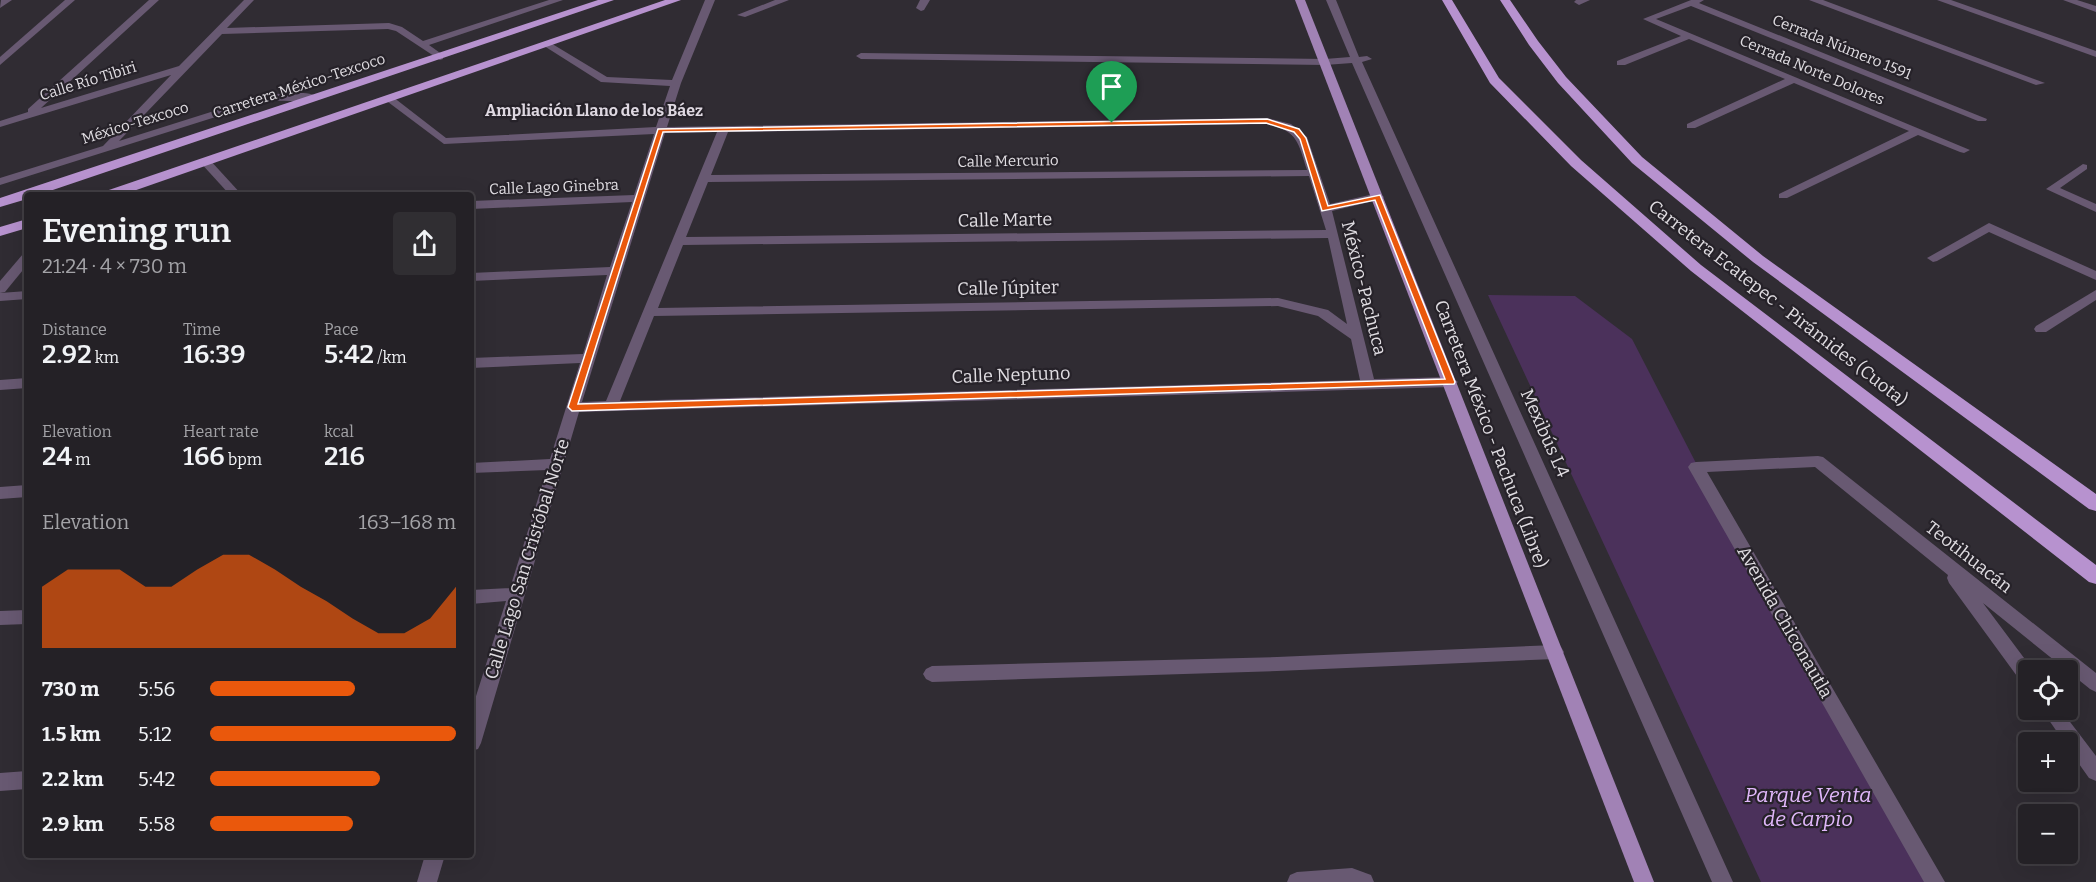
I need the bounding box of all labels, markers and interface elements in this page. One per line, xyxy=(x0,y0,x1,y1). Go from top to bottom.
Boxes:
street label: Cerrada Número 1591 xyxy=(1770,11,1914,83)
street label: Cerrada Norte Dolores xyxy=(1737,31,1887,109)
street label: Carretera México-Texcoco xyxy=(210,50,388,122)
street label: Calle Río Tibiri xyxy=(37,58,139,104)
pin xyxy=(1086,61,1137,123)
icon: arrive xyxy=(1095,70,1128,103)
street label: México-Texcoco xyxy=(79,98,191,148)
district label: Ampliación Llano de los Báez xyxy=(485,101,703,120)
street label: Calle Mercurio xyxy=(957,151,1059,171)
street label: Calle Lago Ginebra xyxy=(489,176,619,198)
street label: Carretera Ecatepec - Pirámides (Cuota) xyxy=(1644,195,1912,411)
street label: Calle Marte xyxy=(958,208,1052,232)
text: Evening run xyxy=(42,211,231,251)
button: share xyxy=(393,212,456,275)
street label: México-Pachuca xyxy=(1337,219,1391,358)
text: 21:24 · 4 × 730 m xyxy=(42,254,187,278)
street label: Calle Júpiter xyxy=(957,276,1059,300)
street label: Carretera México - Pachuca (Libre) xyxy=(1430,297,1552,571)
text: Distance xyxy=(42,320,107,339)
text: Time xyxy=(183,320,221,339)
text: Pace xyxy=(324,320,359,339)
text: 2.92 xyxy=(42,339,92,370)
text: 16:39 xyxy=(183,339,245,370)
text: 5:42 xyxy=(324,339,374,370)
text: km xyxy=(92,348,119,367)
text: /km xyxy=(374,348,407,367)
street label: Calle Neptuno xyxy=(951,362,1071,388)
street label: Mexibús L4 xyxy=(1516,385,1574,481)
text: Elevation xyxy=(42,422,112,441)
text: Heart rate xyxy=(183,422,259,441)
text: kcal xyxy=(324,422,354,441)
street label: Calle Lago San Cristóbal Norte xyxy=(480,436,574,682)
text: 24 xyxy=(42,441,72,472)
text: 166 xyxy=(183,441,225,472)
text: 216 xyxy=(324,441,365,472)
text: m xyxy=(72,450,91,469)
text: bpm xyxy=(225,450,262,469)
text: Elevation xyxy=(42,510,129,534)
text: 163–168 m xyxy=(359,510,456,534)
street label: Teotihuacán xyxy=(1921,516,2017,598)
street label: Avenida Chiconautla xyxy=(1732,542,1838,702)
map controls xyxy=(2018,660,2078,864)
button: locate xyxy=(2018,660,2078,720)
text: 730 m xyxy=(42,677,99,701)
text: 5:56 xyxy=(138,677,175,701)
text: 1.5 km xyxy=(42,722,101,746)
text: 5:12 xyxy=(138,722,172,746)
button: + xyxy=(2018,732,2078,792)
text: 2.2 km xyxy=(42,767,104,791)
text: 5:42 xyxy=(138,767,175,791)
park label: Parque Venta de Carpio xyxy=(1744,782,1872,832)
button: − xyxy=(2018,804,2078,864)
text: 2.9 km xyxy=(42,812,104,836)
text: 5:58 xyxy=(138,812,176,836)

